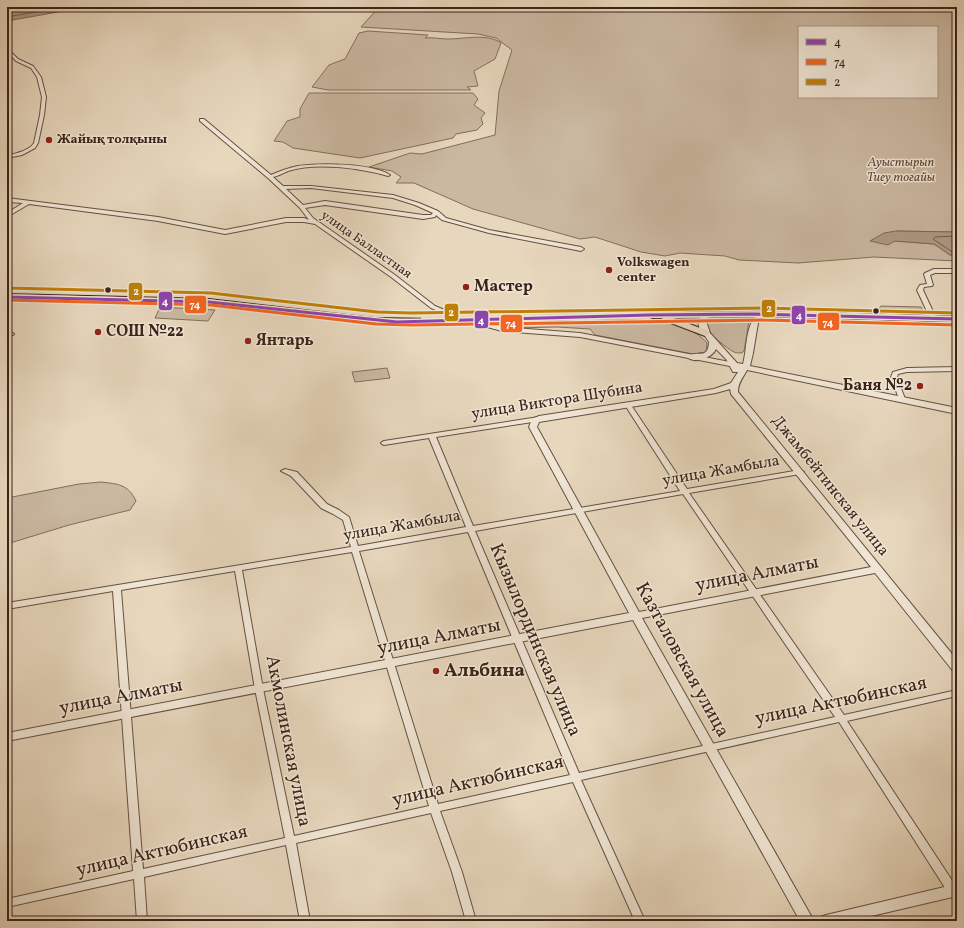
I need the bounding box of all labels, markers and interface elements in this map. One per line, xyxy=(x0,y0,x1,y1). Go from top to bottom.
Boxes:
legend xyxy=(798,26,938,98)
text: 4 xyxy=(834,35,841,51)
text: 74 xyxy=(834,55,846,71)
text: 2 xyxy=(834,75,840,91)
place label: Жайық толқыны xyxy=(57,131,167,149)
marker: Жайық толқыны xyxy=(44,135,54,145)
park label: Ауыстырып Тиеу тоғайы xyxy=(867,154,935,187)
street label: улица Балластная xyxy=(317,207,415,283)
place label: Volkswagen center xyxy=(617,254,690,287)
marker: Volkswagen center xyxy=(604,265,614,275)
place label: Мастер xyxy=(474,276,533,298)
line badge: 2 xyxy=(128,282,143,301)
marker: Мастер xyxy=(461,282,471,292)
unlabelled marker xyxy=(103,285,113,295)
text: 2 xyxy=(133,285,139,300)
line badge: 4 xyxy=(158,291,173,311)
text: 4 xyxy=(162,295,169,310)
line badge: 74 xyxy=(184,295,207,314)
text: 74 xyxy=(189,298,201,313)
line badge: 2 xyxy=(761,299,776,318)
text: 2 xyxy=(766,302,772,317)
line badge: 2 xyxy=(444,303,459,322)
line badge: 4 xyxy=(791,305,806,325)
text: 2 xyxy=(448,306,454,321)
unlabelled marker xyxy=(871,306,881,316)
text: 4 xyxy=(796,309,803,324)
line badge: 4 xyxy=(474,310,489,329)
line badge: 74 xyxy=(817,312,840,331)
text: 4 xyxy=(478,314,485,329)
line badge: 74 xyxy=(500,314,523,333)
text: 74 xyxy=(822,316,834,331)
text: 74 xyxy=(505,317,517,332)
place label: СОШ №22 xyxy=(106,321,184,343)
marker: СОШ №22 xyxy=(93,327,103,337)
place label: Янтарь xyxy=(256,330,314,352)
marker: Янтарь xyxy=(243,336,253,346)
place label: Баня №2 xyxy=(843,375,912,397)
street label: улица Виктора Шубина xyxy=(470,377,644,425)
marker: Баня №2 xyxy=(915,381,925,391)
street label: Джамбейтинская улица xyxy=(766,411,894,561)
street label: улица Жамбыла xyxy=(661,450,781,492)
street label: улица Жамбыла xyxy=(342,505,462,547)
street label: Кызылординская улица xyxy=(483,540,587,740)
street label: улица Алматы xyxy=(693,549,821,599)
street label: Казталовская улица xyxy=(629,578,735,742)
street label: улица Алматы xyxy=(375,612,503,662)
street label: Акмолинская улица xyxy=(259,653,317,829)
place label: Альбина xyxy=(444,658,525,684)
marker: Альбина xyxy=(431,666,441,676)
street label: улица Актюбинская xyxy=(753,670,930,732)
street label: улица Алматы xyxy=(57,672,185,722)
street label: улица Актюбинская xyxy=(390,749,566,813)
street label: улица Актюбинская xyxy=(74,819,250,883)

